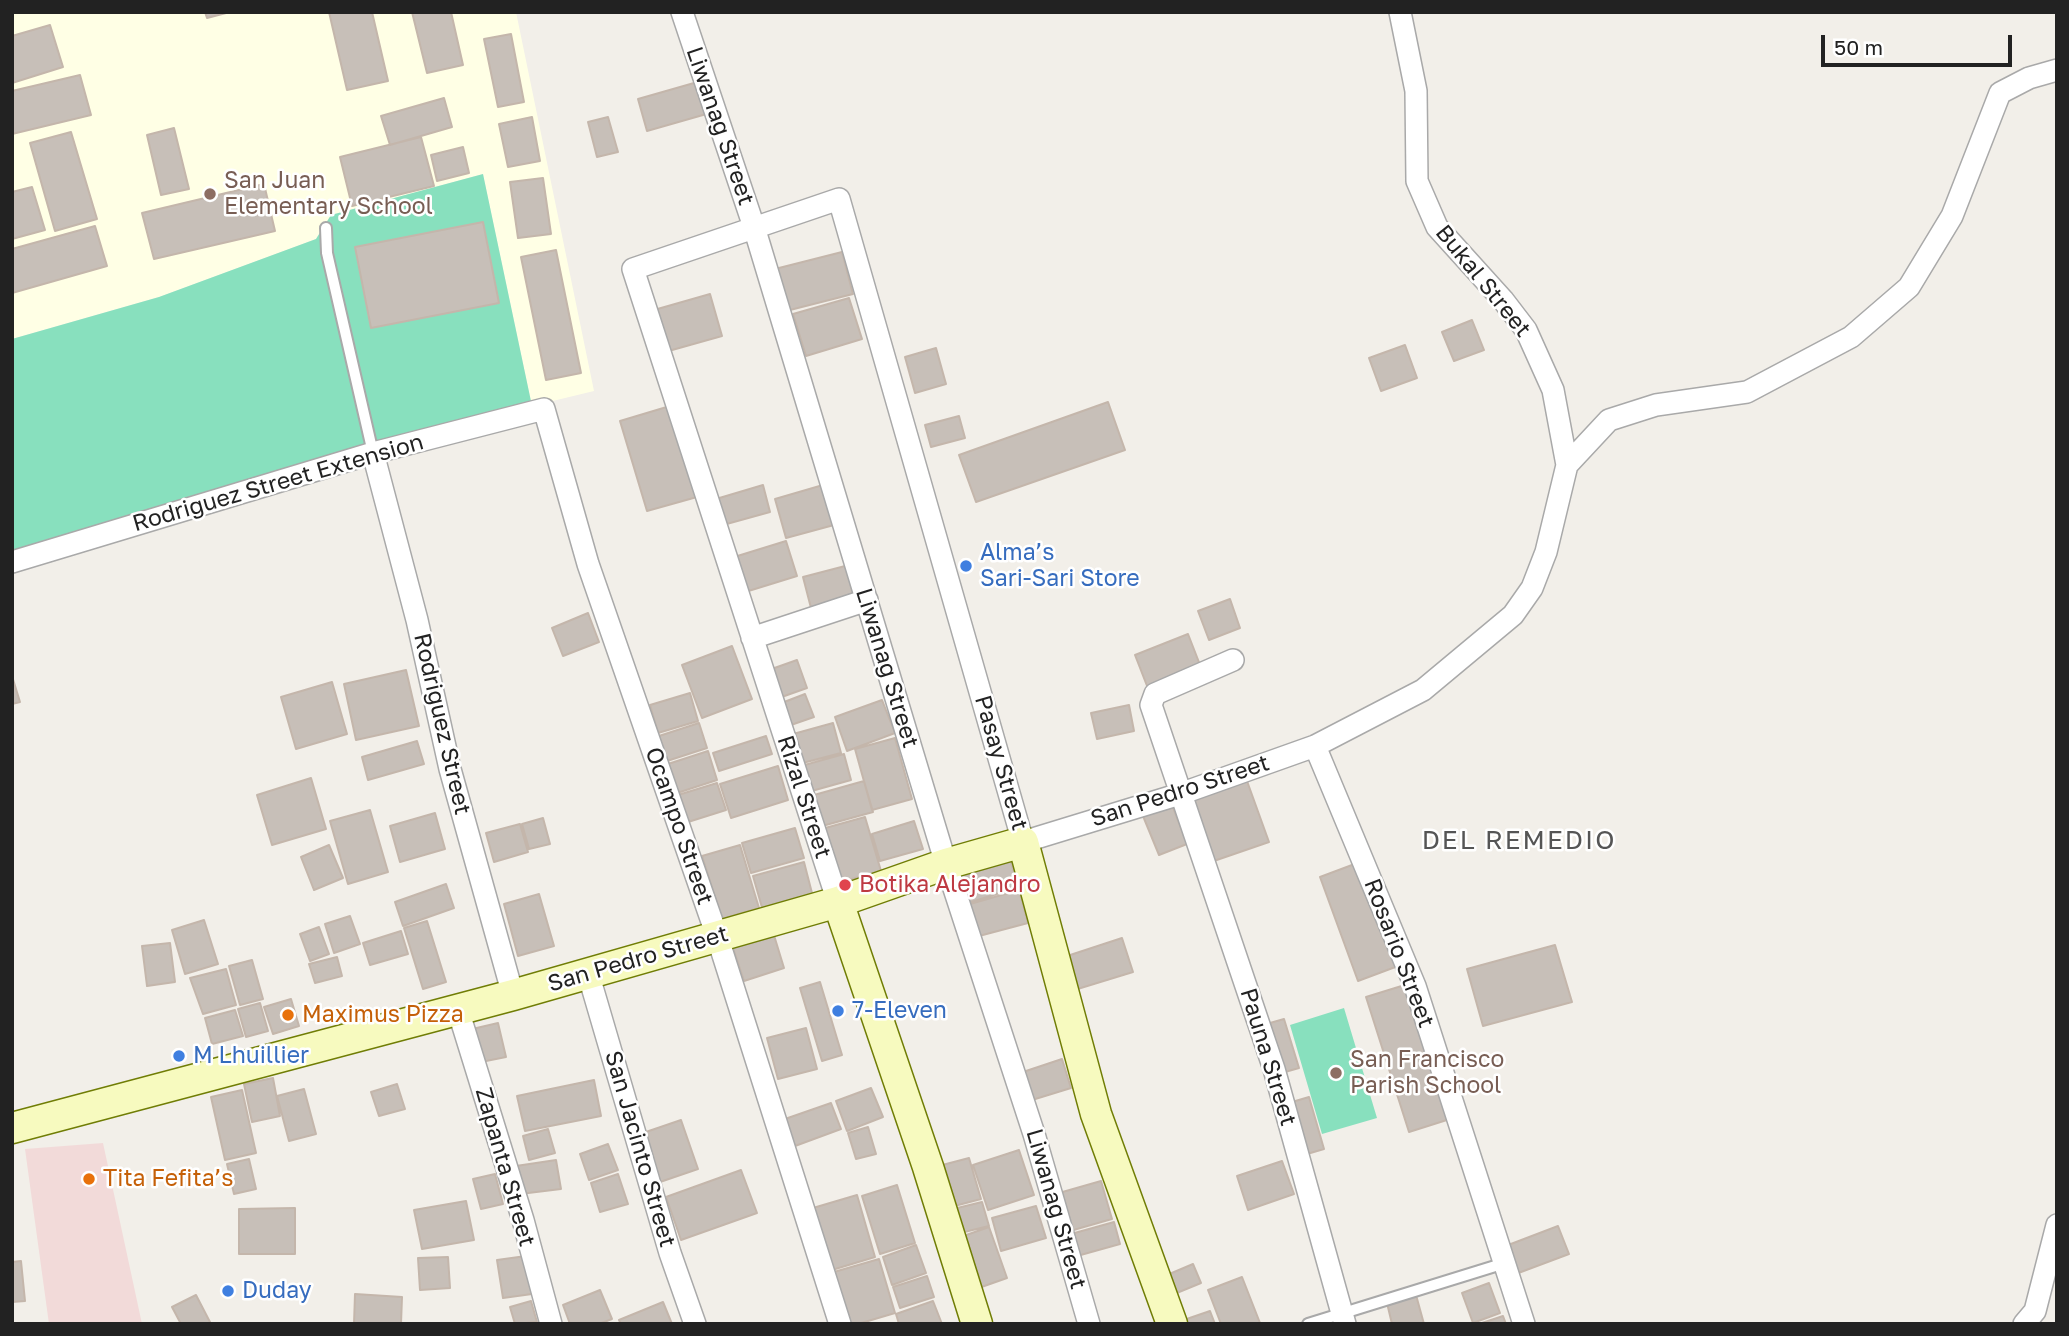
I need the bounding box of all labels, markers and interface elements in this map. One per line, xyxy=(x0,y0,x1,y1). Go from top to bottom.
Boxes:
scale bar xyxy=(1824,21,2015,65)
text: 50 m xyxy=(1834,34,1883,60)
street label: Liwanag Street xyxy=(680,43,760,209)
place label: San Juan Elementary School xyxy=(224,167,433,221)
marker: San Juan Elementary School xyxy=(202,186,218,202)
street label: Bukal Street xyxy=(1429,219,1537,343)
street label: Rodriguez Street Extension xyxy=(129,428,427,538)
place label: Alma’s Sari-Sari Store xyxy=(980,539,1140,593)
marker: Alma’s Sari-Sari Store xyxy=(958,558,974,574)
street label: Liwanag Street xyxy=(850,585,924,751)
street label: Rodriguez Street xyxy=(408,631,476,817)
street label: Pasay Street xyxy=(969,692,1033,834)
street label: Rizal Street xyxy=(771,732,837,862)
street label: Ocampo Street xyxy=(639,744,719,908)
street label: San Pedro Street xyxy=(1087,749,1273,833)
district label: DEL REMEDIO xyxy=(1423,825,1615,857)
place label: Botika Alejandro xyxy=(859,871,1040,899)
street label: Rosario Street xyxy=(1358,875,1440,1031)
marker: Botika Alejandro xyxy=(837,877,853,893)
street label: San Pedro Street xyxy=(545,920,731,998)
street label: Pauna Street xyxy=(1234,985,1302,1129)
place label: 7-Eleven xyxy=(852,997,947,1025)
place label: Maximus Pizza xyxy=(302,1001,464,1029)
marker: 7-Eleven xyxy=(830,1003,846,1019)
marker: Maximus Pizza xyxy=(280,1007,296,1023)
place label: M Lhuillier xyxy=(193,1042,309,1070)
place label: San Francisco Parish School xyxy=(1350,1046,1504,1100)
marker: M Lhuillier xyxy=(171,1048,187,1064)
street label: San Jacinto Street xyxy=(599,1048,681,1250)
marker: San Francisco Parish School xyxy=(1328,1065,1344,1081)
street label: Zapanta Street xyxy=(469,1084,541,1250)
street label: Liwanag Street xyxy=(1020,1126,1092,1292)
place label: Tita Fefita’s xyxy=(103,1165,234,1193)
marker: Tita Fefita’s xyxy=(81,1171,97,1187)
place label: Duday xyxy=(242,1277,312,1305)
marker: Duday xyxy=(220,1283,236,1299)

